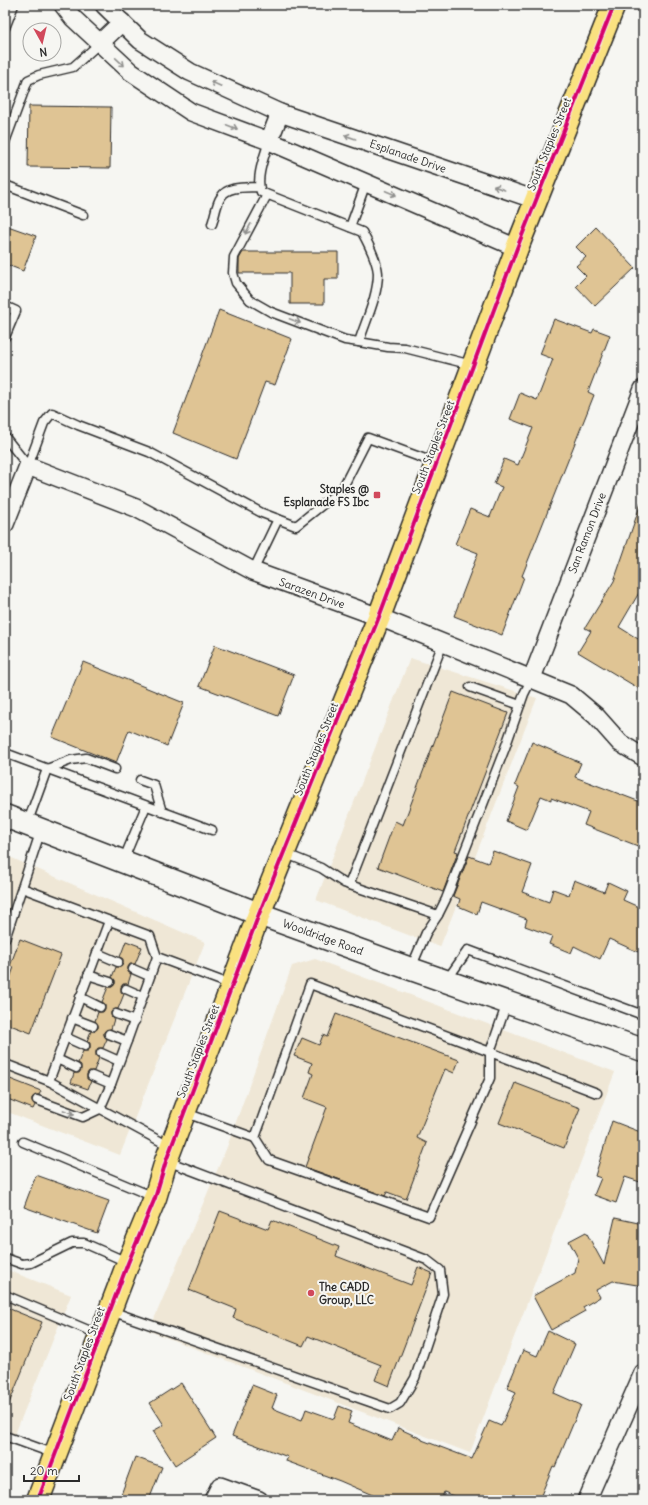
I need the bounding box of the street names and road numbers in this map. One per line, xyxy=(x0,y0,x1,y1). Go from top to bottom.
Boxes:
street label: South Staples Street xyxy=(524,95,574,193)
street label: Esplanade Drive xyxy=(368,136,448,176)
street label: South Staples Street xyxy=(409,398,457,496)
street label: San Ramon Drive xyxy=(565,491,609,575)
street label: Sarazen Drive xyxy=(277,575,347,611)
street label: South Staples Street xyxy=(291,700,341,798)
street label: Wooldridge Road xyxy=(281,916,366,958)
street label: South Staples Street xyxy=(174,1002,222,1100)
street label: South Staples Street xyxy=(60,1305,108,1403)

